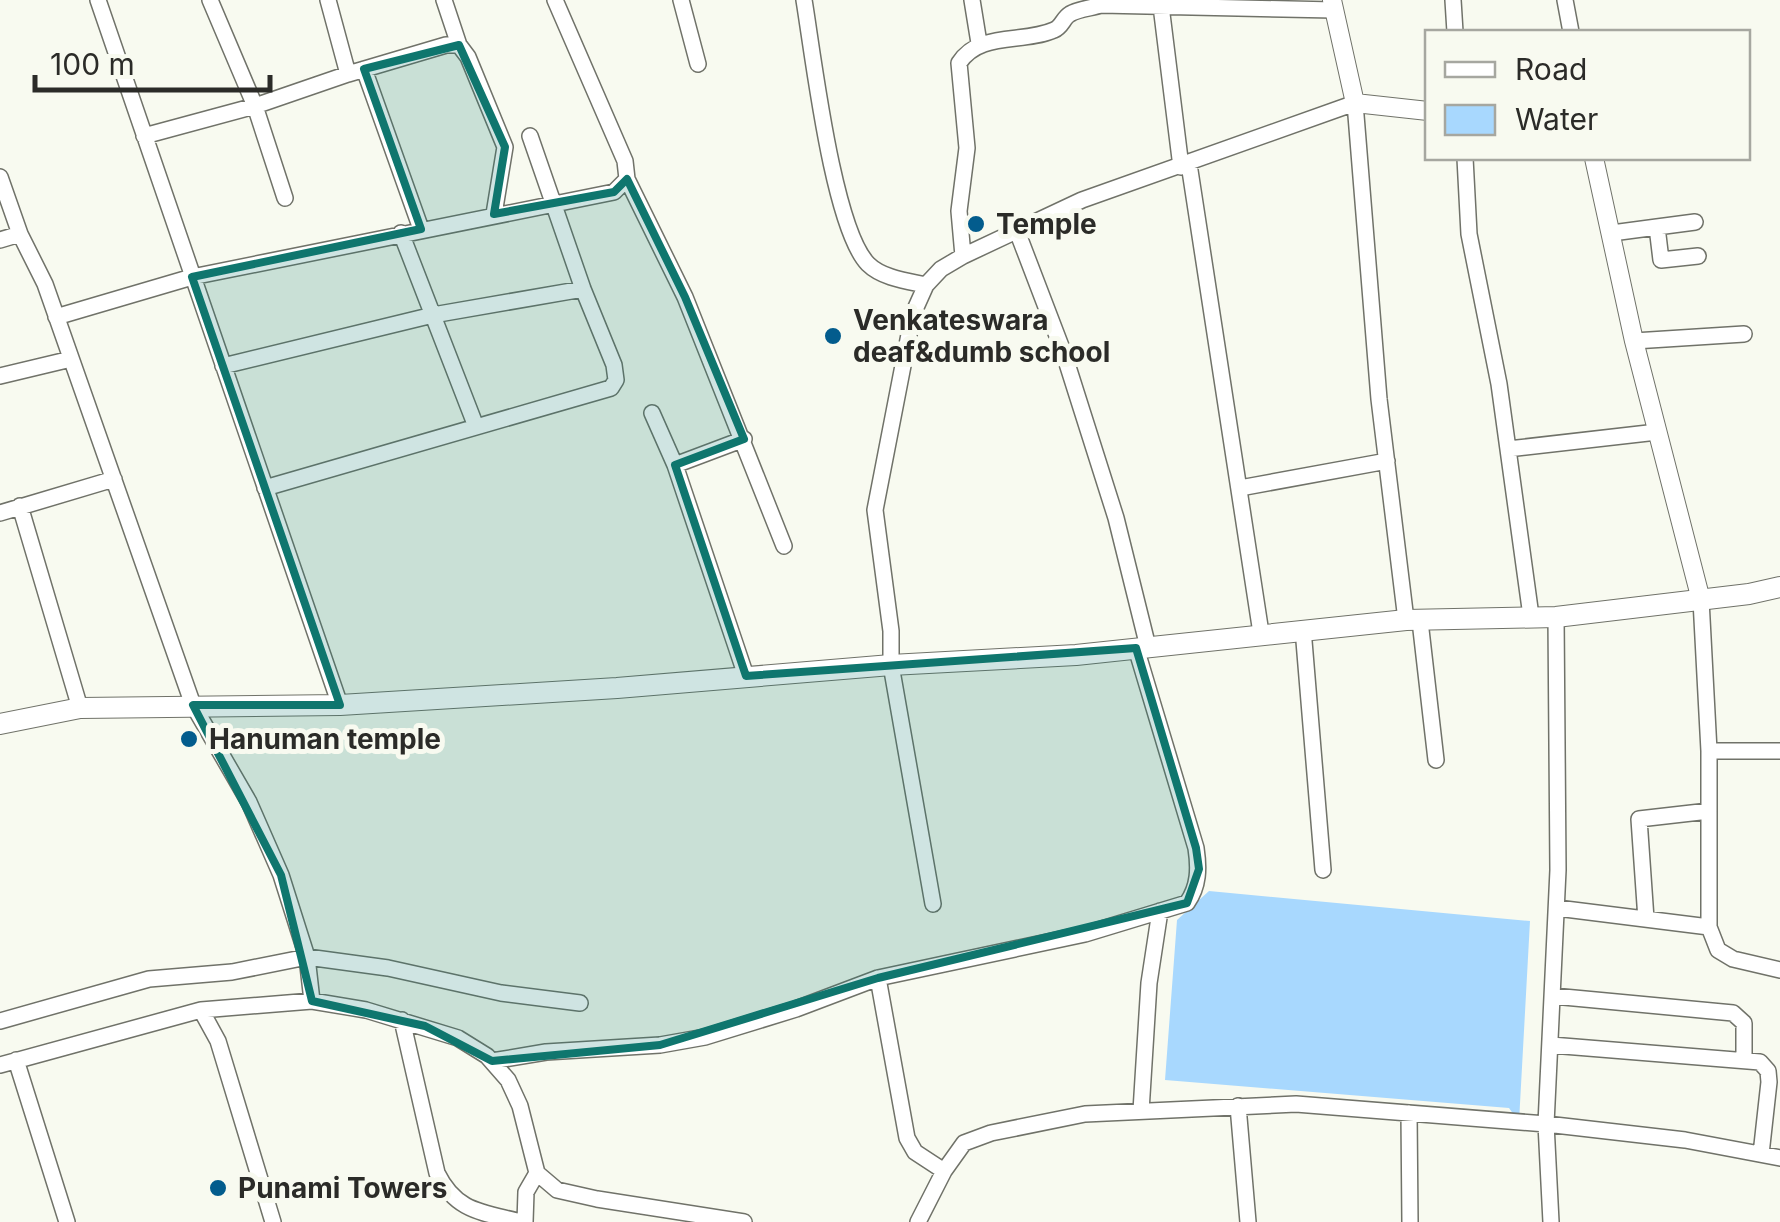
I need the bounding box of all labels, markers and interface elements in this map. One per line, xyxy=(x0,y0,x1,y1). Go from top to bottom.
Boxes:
scale bar xyxy=(35,30,270,92)
legend xyxy=(1425,30,1750,160)
text: 100 m xyxy=(50,46,135,82)
text: Road xyxy=(1515,51,1587,87)
text: Water xyxy=(1515,101,1598,137)
place label: Temple xyxy=(996,207,1097,241)
marker: Temple xyxy=(965,213,987,235)
place label: Venkateswara deaf&dumb school xyxy=(853,303,1110,369)
marker: Venkateswara deaf&dumb school xyxy=(822,325,844,347)
place label: Hanuman temple xyxy=(209,722,441,756)
marker: Hanuman temple xyxy=(178,728,200,750)
place label: Punami Towers xyxy=(238,1171,448,1205)
marker: Punami Towers xyxy=(207,1177,229,1199)

